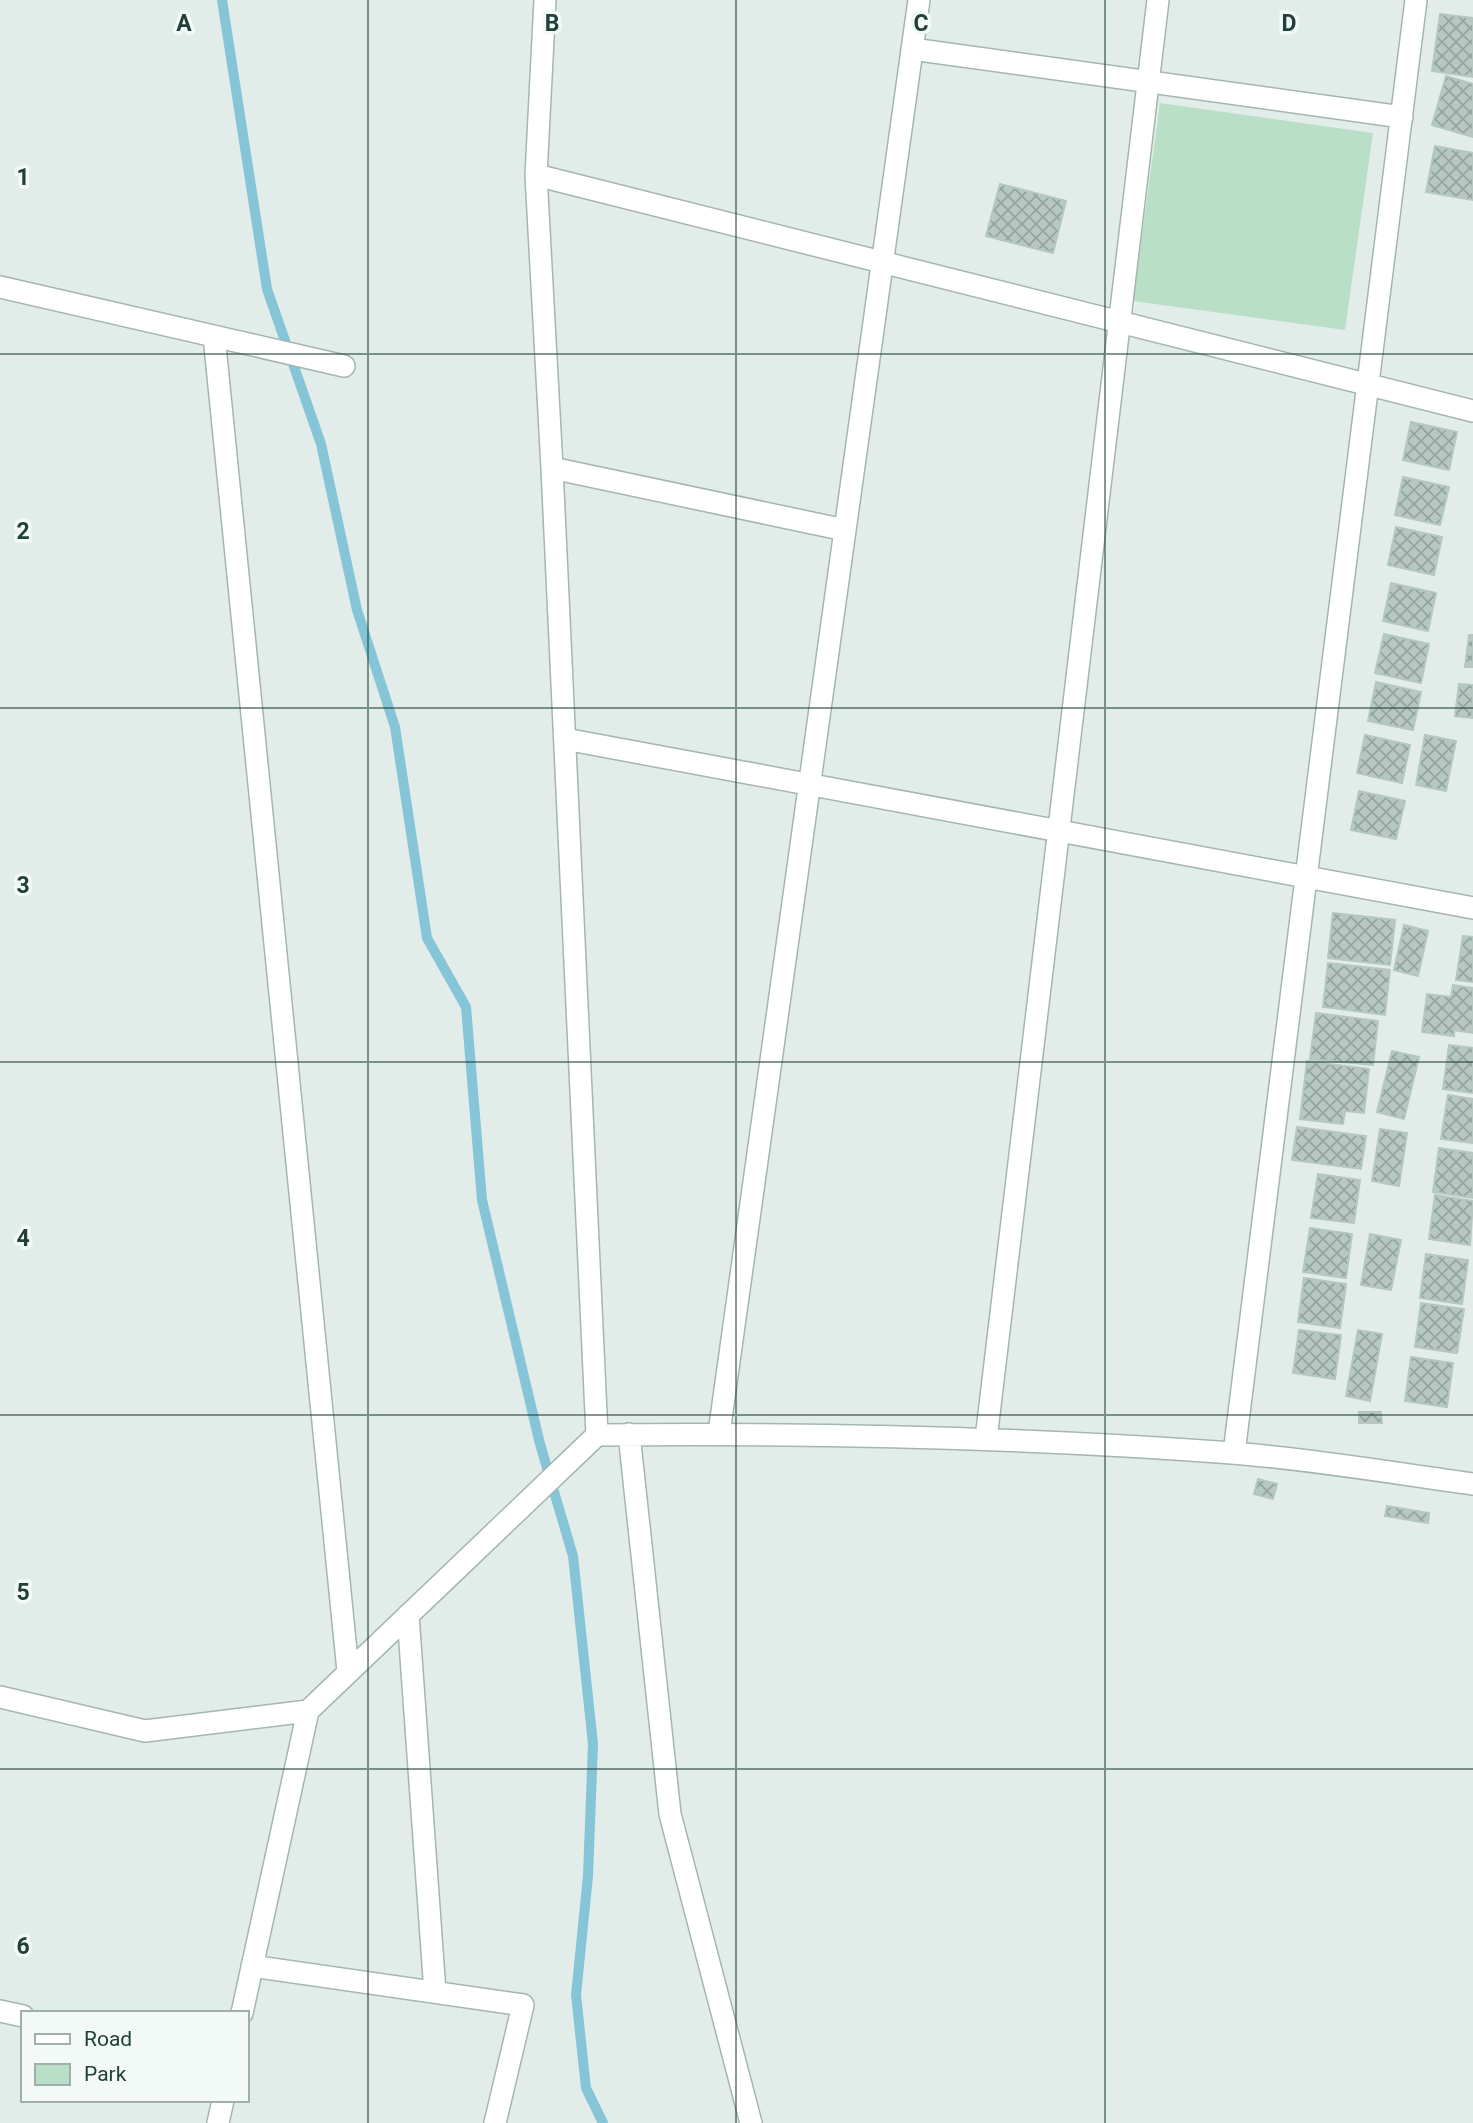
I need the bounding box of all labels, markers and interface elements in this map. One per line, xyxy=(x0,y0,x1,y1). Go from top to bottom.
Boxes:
text: A xyxy=(176,10,192,37)
text: B xyxy=(545,10,559,37)
text: C xyxy=(913,10,929,37)
text: D xyxy=(1282,10,1296,37)
text: 1 xyxy=(16,164,30,191)
text: 2 xyxy=(16,518,30,545)
text: 3 xyxy=(16,872,30,899)
text: 4 xyxy=(16,1225,30,1252)
text: 5 xyxy=(16,1579,30,1606)
text: 6 xyxy=(16,1933,30,1960)
legend xyxy=(21,2011,248,2102)
text: Road xyxy=(84,2027,132,2051)
text: Park xyxy=(84,2062,127,2086)

